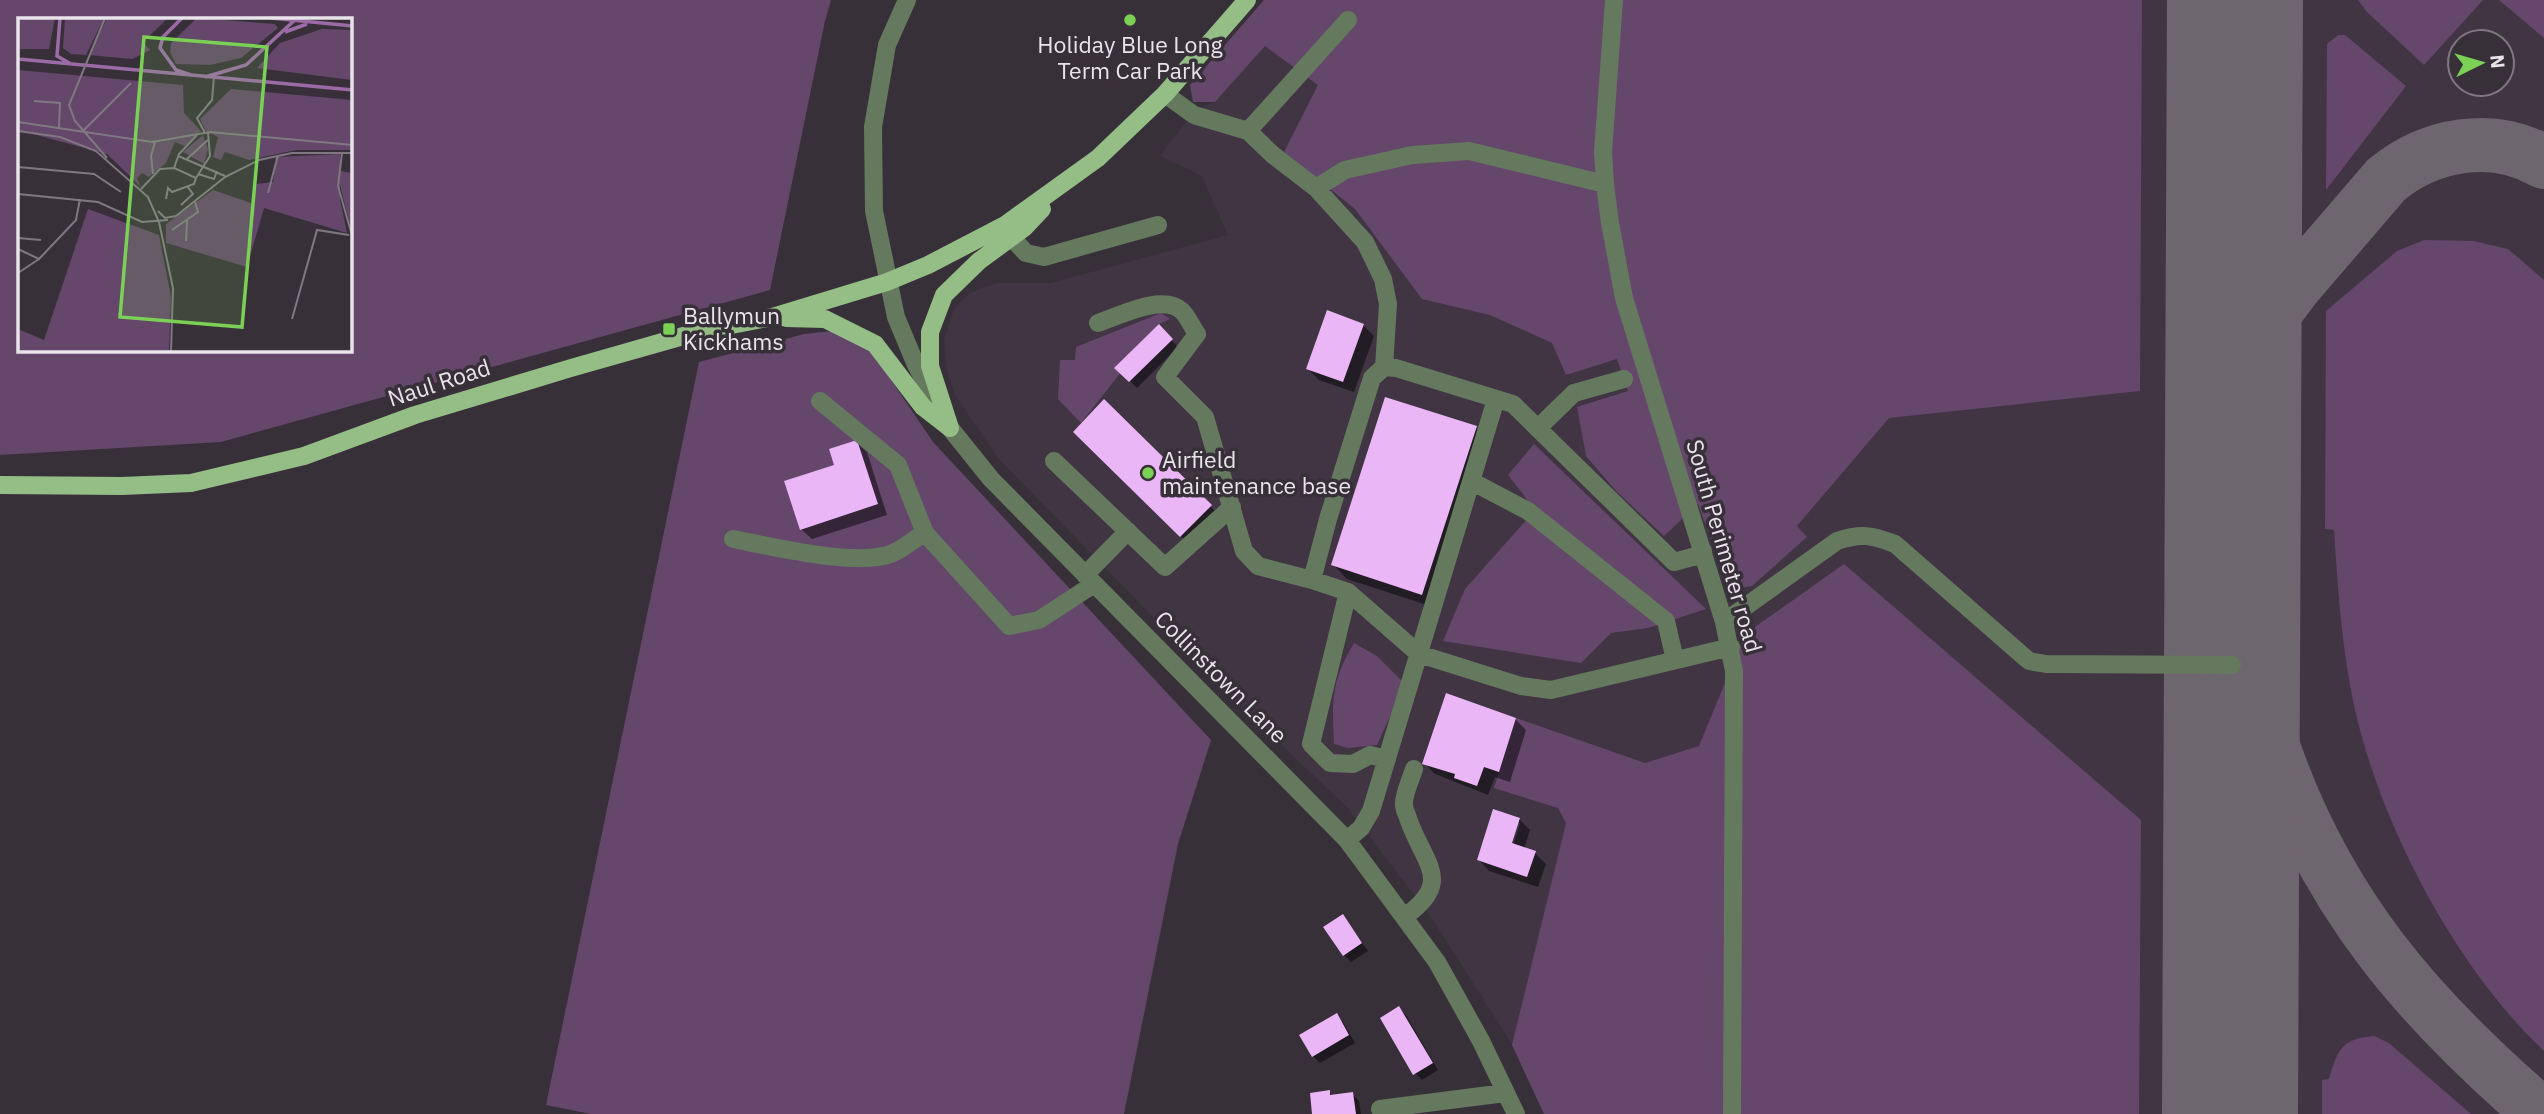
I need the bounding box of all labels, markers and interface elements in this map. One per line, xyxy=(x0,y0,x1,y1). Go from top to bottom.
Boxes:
marker: Holiday Blue Long Term Car Park xyxy=(1122,12,1138,28)
inset map xyxy=(18,18,352,352)
north arrow xyxy=(2446,28,2516,98)
place label: Holiday Blue Long Term Car Park xyxy=(1037,29,1223,85)
text: N xyxy=(2485,54,2510,69)
place label: Ballymun Kickhams xyxy=(683,300,784,356)
marker: Ballymun Kickhams xyxy=(661,321,677,337)
street label: Naul Road xyxy=(384,351,494,413)
street label: South Perimeter road xyxy=(1680,436,1770,656)
place label: Airfield maintenance base xyxy=(1162,444,1351,500)
marker: Airfield maintenance base xyxy=(1140,465,1156,481)
street label: Collinstown Lane xyxy=(1149,604,1294,749)

